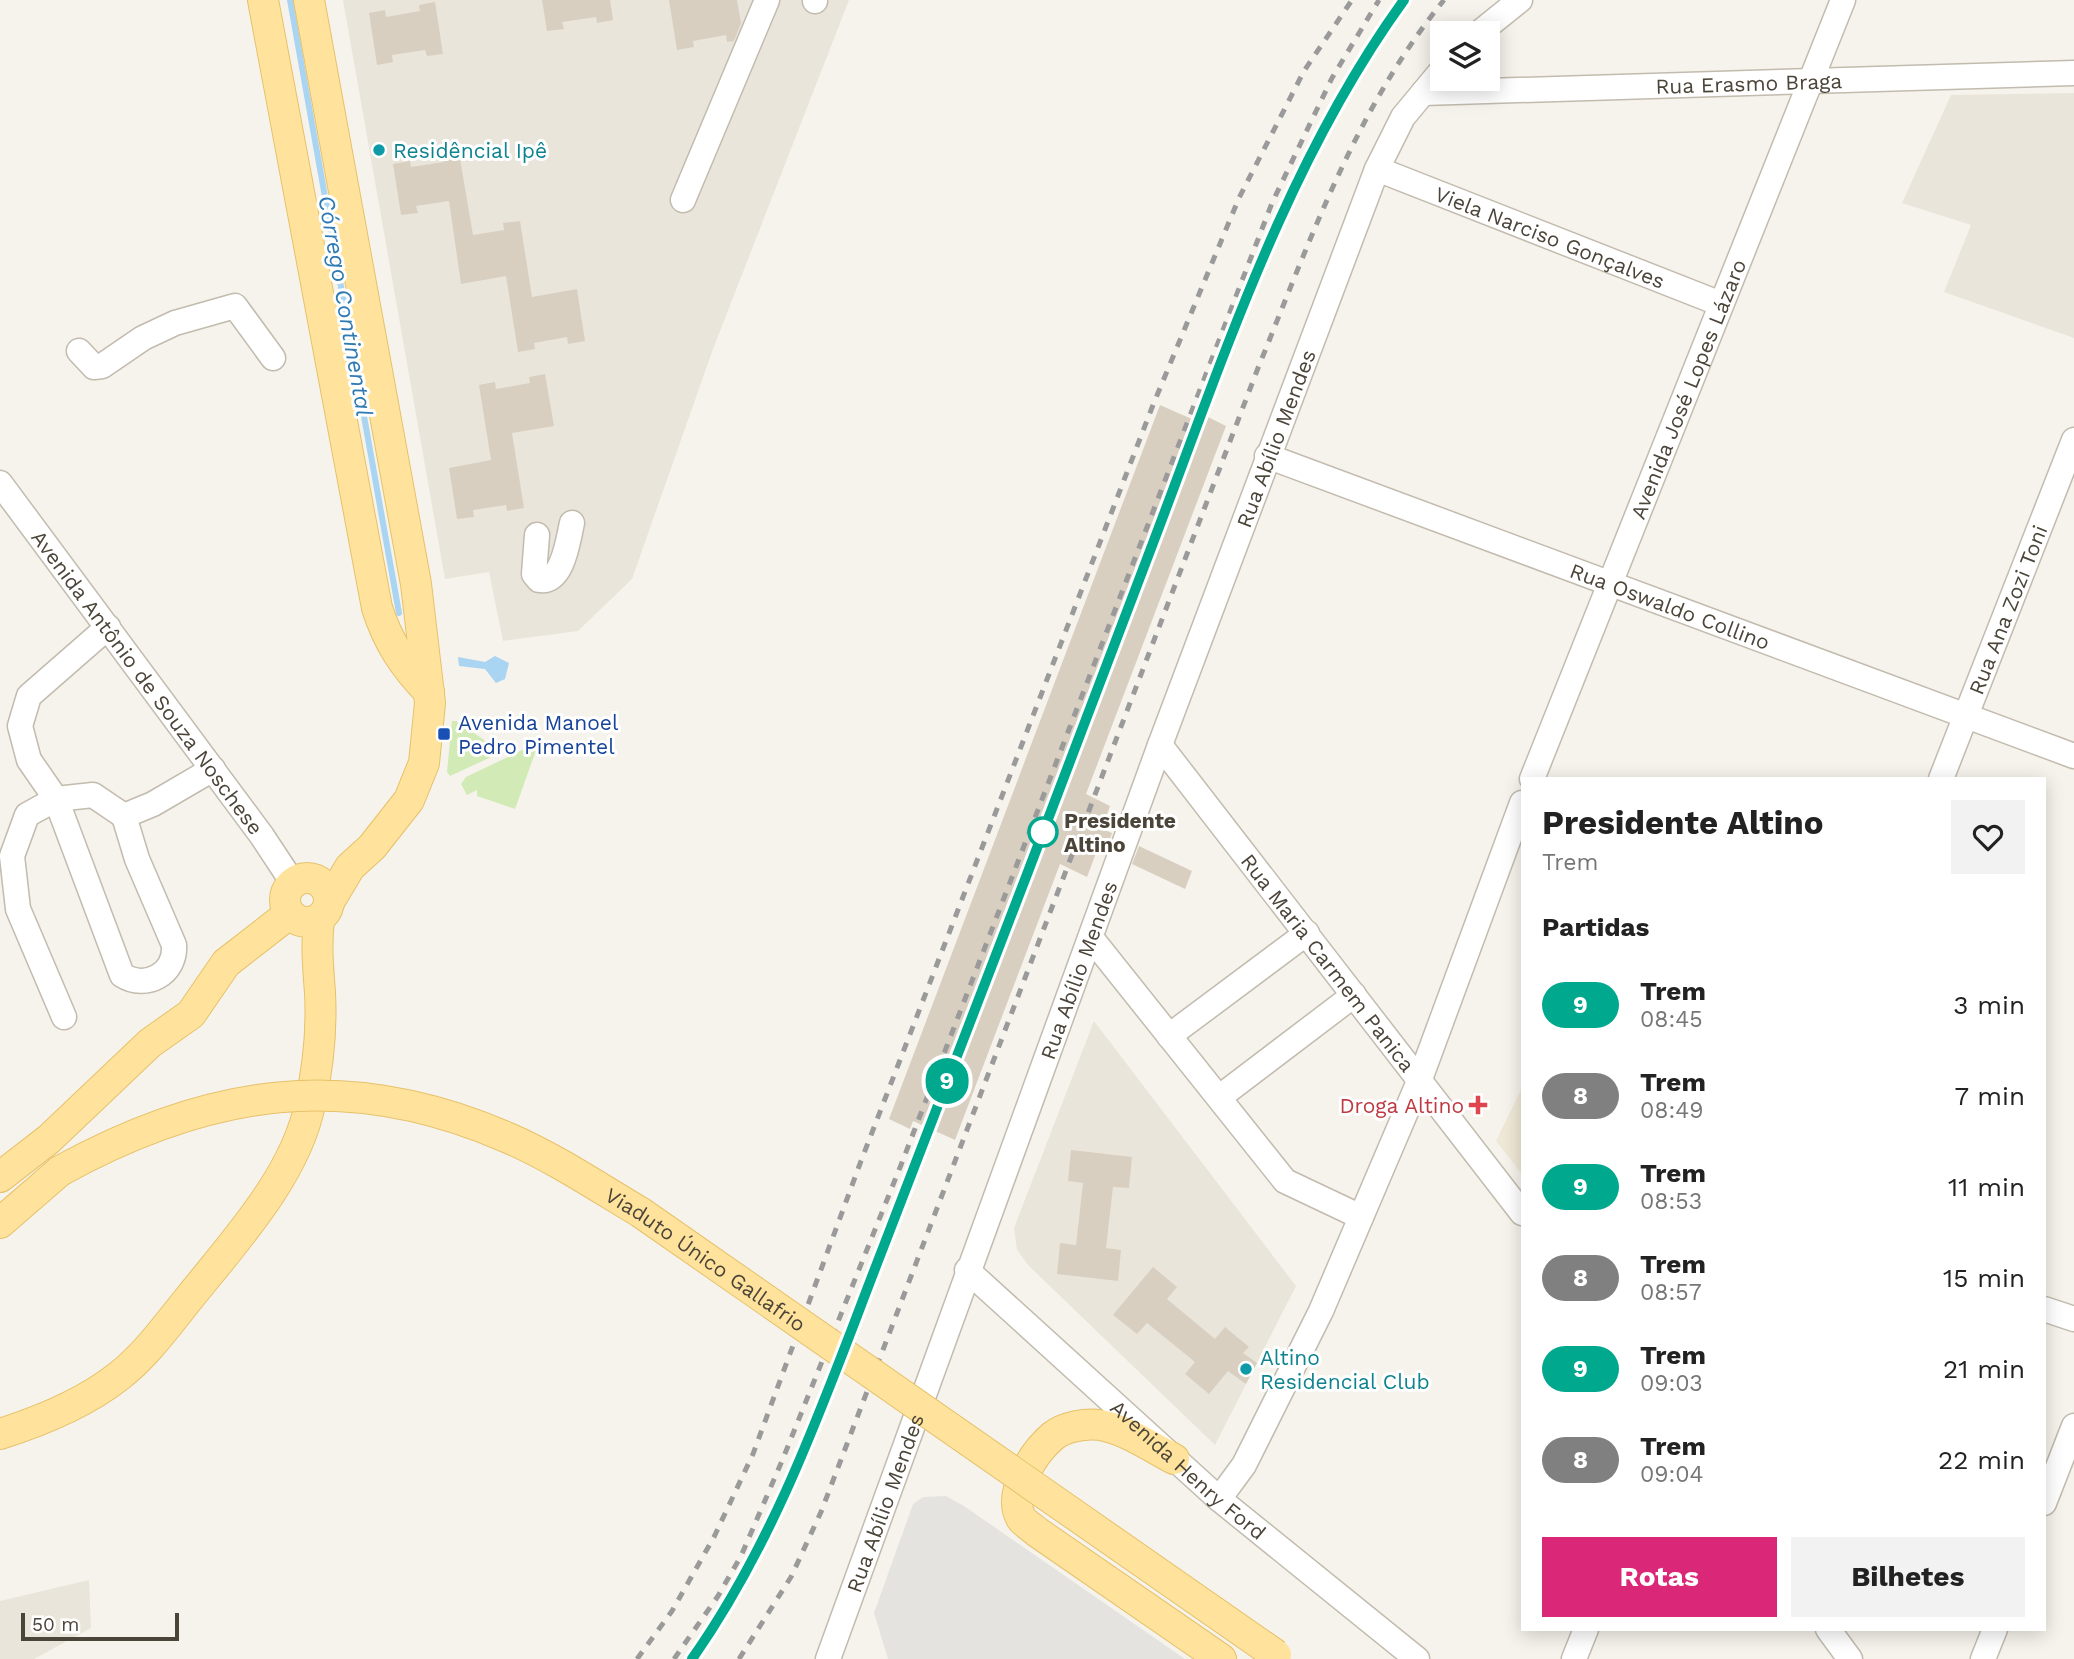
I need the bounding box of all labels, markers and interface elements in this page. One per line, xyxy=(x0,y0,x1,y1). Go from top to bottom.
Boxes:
map controls xyxy=(1430,21,1500,91)
button: layers xyxy=(1430,21,1500,91)
street label: Rua Erasmo Braga xyxy=(1655,68,1843,98)
place label: Residêncial Ipê xyxy=(393,138,547,163)
marker: Residêncial Ipê xyxy=(371,142,387,158)
street label: Viela Narciso Gonçalves xyxy=(1432,181,1669,293)
water label: Córrego Continental xyxy=(312,193,378,419)
street label: Avenida José Lopes Lázaro xyxy=(1625,255,1751,522)
street label: Rua Abílio Mendes xyxy=(1231,346,1320,531)
street label: Rua Ana Zozi Toni xyxy=(1963,521,2052,698)
street label: Avenida Antônio de Souza Noschese xyxy=(27,525,269,839)
street label: Rua Oswaldo Collino xyxy=(1567,557,1773,654)
place label: Avenida Manoel Pedro Pimentel xyxy=(458,710,619,759)
marker: Avenida Manoel Pedro Pimentel xyxy=(436,726,452,742)
button: heart xyxy=(1951,800,2025,874)
text: Presidente Altino xyxy=(1542,803,1824,842)
place label: Presidente Altino xyxy=(1064,808,1176,857)
marker: Presidente Altino xyxy=(1028,817,1058,847)
street label: Rua Maria Carmem Panica xyxy=(1236,849,1420,1077)
text: Trem xyxy=(1542,849,1599,876)
street label: Rua Abílio Mendes xyxy=(1034,877,1122,1063)
text: Partidas xyxy=(1542,912,1649,942)
text: Trem xyxy=(1640,976,1706,1006)
text: 3 min xyxy=(1953,990,2025,1020)
text: 9 xyxy=(1573,991,1588,1019)
text: 08:45 xyxy=(1640,1006,1703,1033)
line badge: 9 xyxy=(924,1058,970,1104)
text: 9 xyxy=(940,1067,954,1095)
text: Trem xyxy=(1640,1067,1706,1097)
text: 7 min xyxy=(1955,1081,2025,1111)
text: 8 xyxy=(1573,1082,1588,1110)
place label: Droga Altino xyxy=(1339,1093,1464,1118)
marker: Droga Altino xyxy=(1470,1097,1486,1113)
text: 08:49 xyxy=(1640,1097,1704,1124)
text: Trem xyxy=(1640,1158,1706,1188)
text: 11 min xyxy=(1948,1172,2025,1202)
text: 9 xyxy=(1573,1173,1588,1201)
street label: Viaduto Único Gallafrio xyxy=(601,1182,811,1336)
text: 08:53 xyxy=(1640,1188,1702,1215)
text: Trem xyxy=(1640,1249,1706,1279)
text: 15 min xyxy=(1943,1263,2025,1293)
text: 8 xyxy=(1573,1264,1588,1292)
text: 08:57 xyxy=(1640,1279,1702,1306)
text: Trem xyxy=(1640,1340,1706,1370)
place label: Altino Residencial Club xyxy=(1260,1345,1430,1394)
text: 21 min xyxy=(1943,1354,2025,1384)
text: 9 xyxy=(1573,1355,1588,1383)
marker: Altino Residencial Club xyxy=(1238,1361,1254,1377)
text: 09:03 xyxy=(1640,1370,1703,1397)
street label: Avenida Henry Ford xyxy=(1106,1394,1271,1544)
street label: Rua Abílio Mendes xyxy=(841,1410,929,1596)
text: Trem xyxy=(1640,1431,1706,1461)
text: 22 min xyxy=(1938,1445,2025,1475)
text: 8 xyxy=(1573,1446,1588,1474)
text: 09:04 xyxy=(1640,1461,1704,1488)
button: Rotas xyxy=(1542,1537,1777,1617)
button: Bilhetes xyxy=(1791,1537,2025,1617)
scale bar xyxy=(21,1610,178,1642)
text: 50 m xyxy=(32,1613,79,1636)

